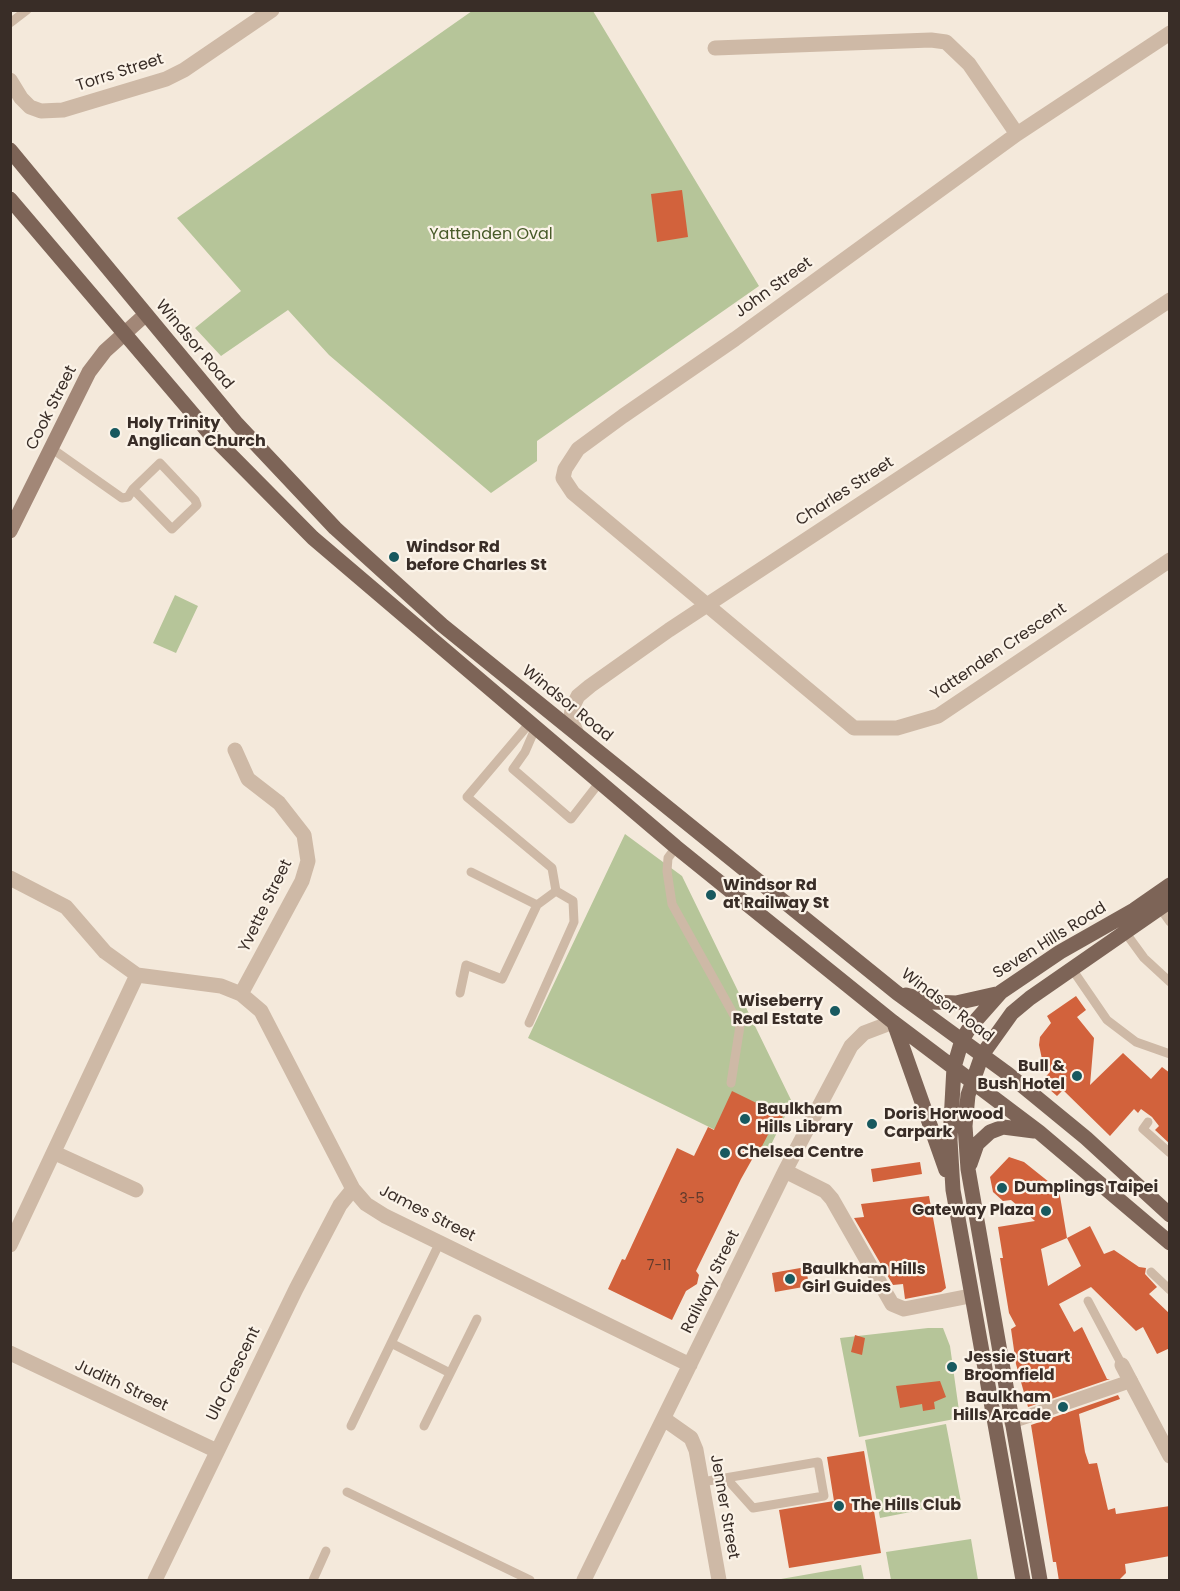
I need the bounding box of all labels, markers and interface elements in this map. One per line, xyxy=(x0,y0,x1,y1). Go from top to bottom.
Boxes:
street label: Torrs Street xyxy=(74,50,166,96)
park label: Yattenden Oval xyxy=(429,225,553,245)
street label: John Street xyxy=(732,254,816,322)
street label: Windsor Road xyxy=(151,296,237,394)
street label: Cook Street xyxy=(23,363,81,453)
place label: Holy Trinity Anglican Church xyxy=(127,414,266,452)
marker: Holy Trinity Anglican Church xyxy=(108,426,122,440)
street label: Charles Street xyxy=(793,453,897,531)
place label: Windsor Rd before Charles St xyxy=(406,538,547,576)
marker: Windsor Rd before Charles St xyxy=(387,550,401,564)
street label: Yattenden Crescent xyxy=(928,599,1070,705)
street label: Windsor Road xyxy=(518,662,616,746)
street label: Yvette Street xyxy=(235,856,297,956)
place label: Windsor Rd at Railway St xyxy=(723,876,829,914)
marker: Windsor Rd at Railway St xyxy=(704,888,718,902)
street label: Seven Hills Road xyxy=(990,898,1110,984)
street label: Windsor Road xyxy=(897,965,997,1047)
place label: Wiseberry Real Estate xyxy=(732,992,823,1030)
marker: Wiseberry Real Estate xyxy=(828,1004,842,1018)
place label: Bull & Bush Hotel xyxy=(978,1057,1065,1095)
marker: Bull & Bush Hotel xyxy=(1070,1069,1084,1083)
place label: Baulkham Hills Library xyxy=(757,1100,853,1138)
place label: Doris Horwood Carpark xyxy=(884,1105,1004,1143)
marker: Baulkham Hills Library xyxy=(738,1112,752,1126)
marker: Doris Horwood Carpark xyxy=(865,1117,879,1131)
place label: Chelsea Centre xyxy=(737,1143,864,1163)
marker: Chelsea Centre xyxy=(718,1146,732,1160)
place label: Dumplings Taipei xyxy=(1014,1178,1158,1198)
marker: Dumplings Taipei xyxy=(995,1181,1009,1195)
street label: James Street xyxy=(376,1182,478,1246)
house number: 3-5 xyxy=(680,1191,704,1207)
place label: Gateway Plaza xyxy=(912,1201,1034,1221)
marker: Gateway Plaza xyxy=(1039,1204,1053,1218)
street label: Railway Street xyxy=(678,1227,744,1337)
house number: 7-11 xyxy=(647,1258,671,1274)
place label: Baulkham Hills Girl Guides xyxy=(802,1260,926,1298)
marker: Baulkham Hills Girl Guides xyxy=(783,1272,797,1286)
street label: Ula Crescent xyxy=(203,1324,265,1424)
place label: Jessie Stuart Broomfield xyxy=(964,1348,1070,1386)
street label: Judith Street xyxy=(71,1356,171,1416)
marker: Jessie Stuart Broomfield xyxy=(945,1360,959,1374)
place label: Baulkham Hills Arcade xyxy=(953,1388,1051,1426)
marker: Baulkham Hills Arcade xyxy=(1056,1400,1070,1414)
street label: Jenner Street xyxy=(705,1453,743,1561)
place label: The Hills Club xyxy=(851,1496,961,1516)
marker: The Hills Club xyxy=(832,1499,846,1513)

